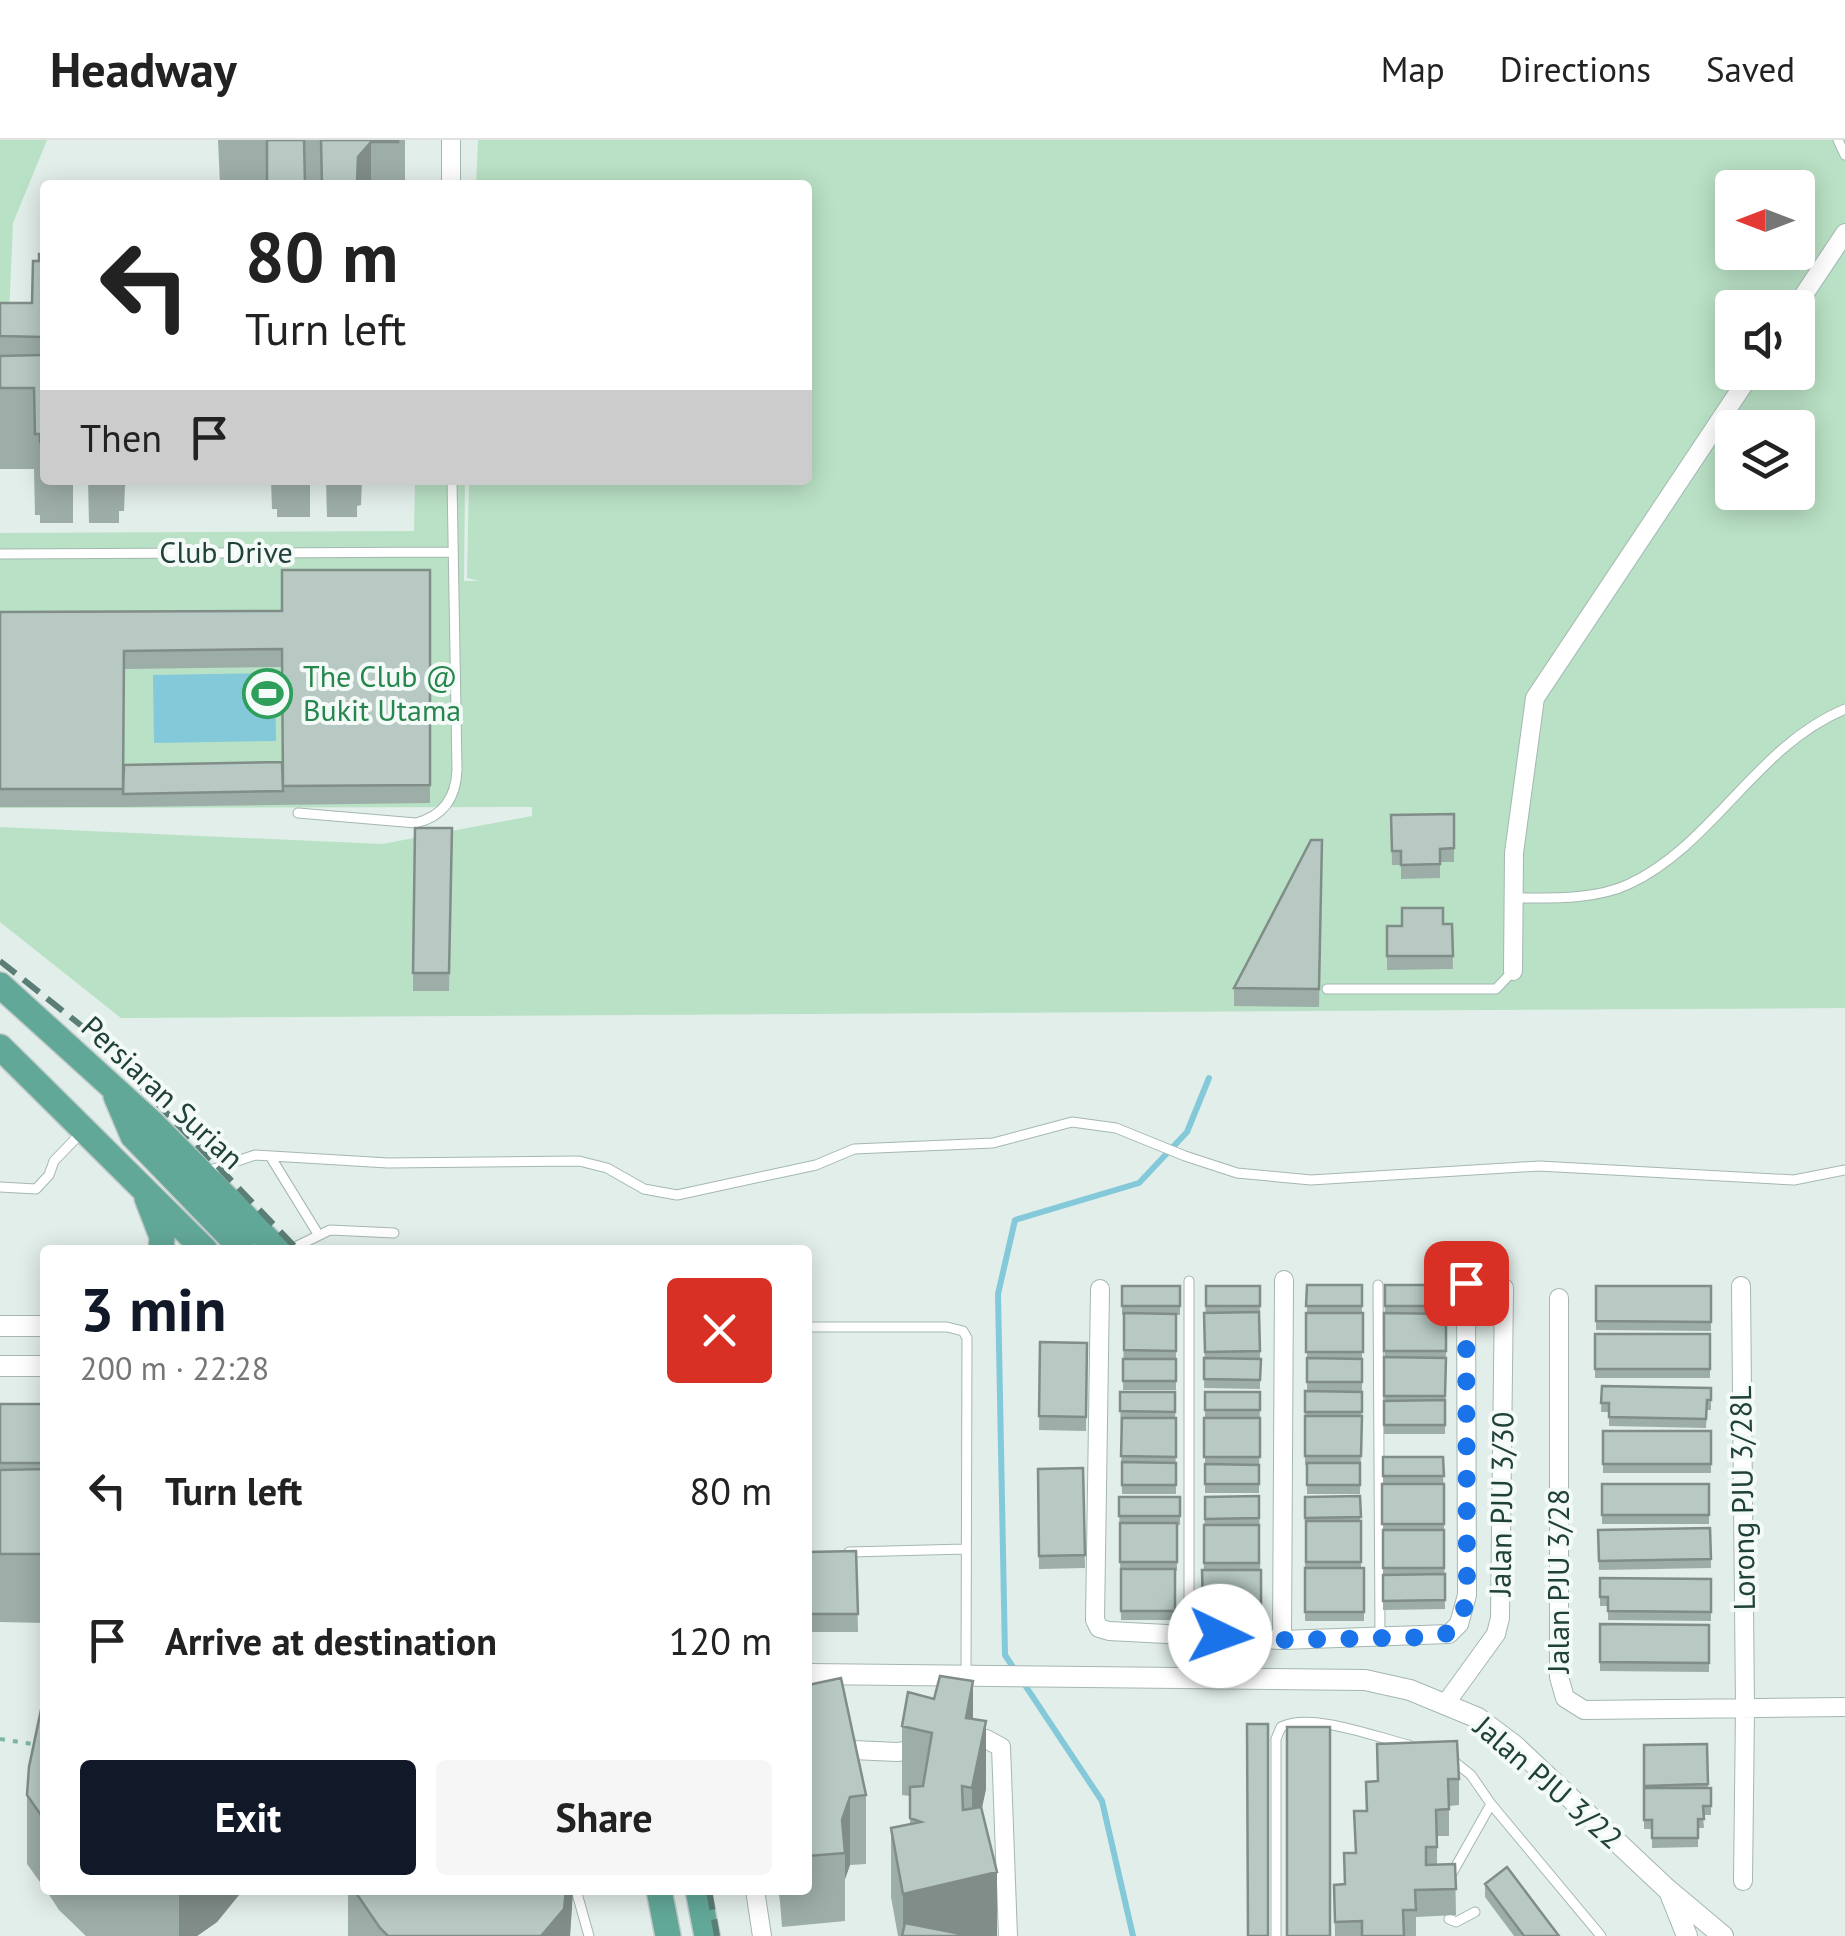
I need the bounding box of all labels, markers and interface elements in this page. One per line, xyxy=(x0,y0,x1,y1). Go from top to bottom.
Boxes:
text: Headway xyxy=(50,38,237,100)
text: Map xyxy=(1381,46,1445,92)
text: Directions xyxy=(1500,46,1651,92)
text: Saved xyxy=(1706,46,1795,92)
north arrow xyxy=(1715,170,1815,270)
map controls xyxy=(1715,170,1815,510)
text: 80 m xyxy=(245,211,398,301)
icon: left xyxy=(80,220,210,350)
button: sound xyxy=(1715,290,1815,390)
text: Turn left xyxy=(245,299,406,357)
icon: arrive xyxy=(182,410,237,465)
button: layers xyxy=(1715,410,1815,510)
text: Then xyxy=(80,413,162,462)
street label: Club Drive xyxy=(159,532,293,571)
place label: The Club @ Bukit Utama xyxy=(303,656,461,729)
sports icon: The Club @ Bukit Utama xyxy=(242,668,294,720)
street label: Persiaran Surian xyxy=(74,1007,252,1177)
pin xyxy=(1424,1241,1509,1326)
icon: arrive xyxy=(1439,1256,1494,1311)
text: 3 min xyxy=(80,1270,226,1348)
button: close xyxy=(667,1278,772,1383)
text: 200 m · 22:28 xyxy=(80,1347,269,1389)
street label: Lorong PJU 3/28L xyxy=(1720,1385,1763,1611)
street label: Jalan PJU 3/30 xyxy=(1479,1411,1522,1599)
icon: left xyxy=(80,1463,135,1518)
text: Turn left xyxy=(165,1466,302,1515)
text: 80 m xyxy=(690,1466,772,1515)
street label: Jalan PJU 3/28 xyxy=(1538,1489,1577,1675)
position arrow xyxy=(1168,1584,1272,1688)
icon: arrive xyxy=(80,1613,135,1668)
text: Arrive at destination xyxy=(165,1616,497,1665)
text: 120 m xyxy=(669,1616,772,1665)
street label: Jalan PJU 3/22 xyxy=(1465,1705,1631,1857)
button: Exit xyxy=(80,1760,416,1875)
button: Share xyxy=(436,1760,772,1875)

